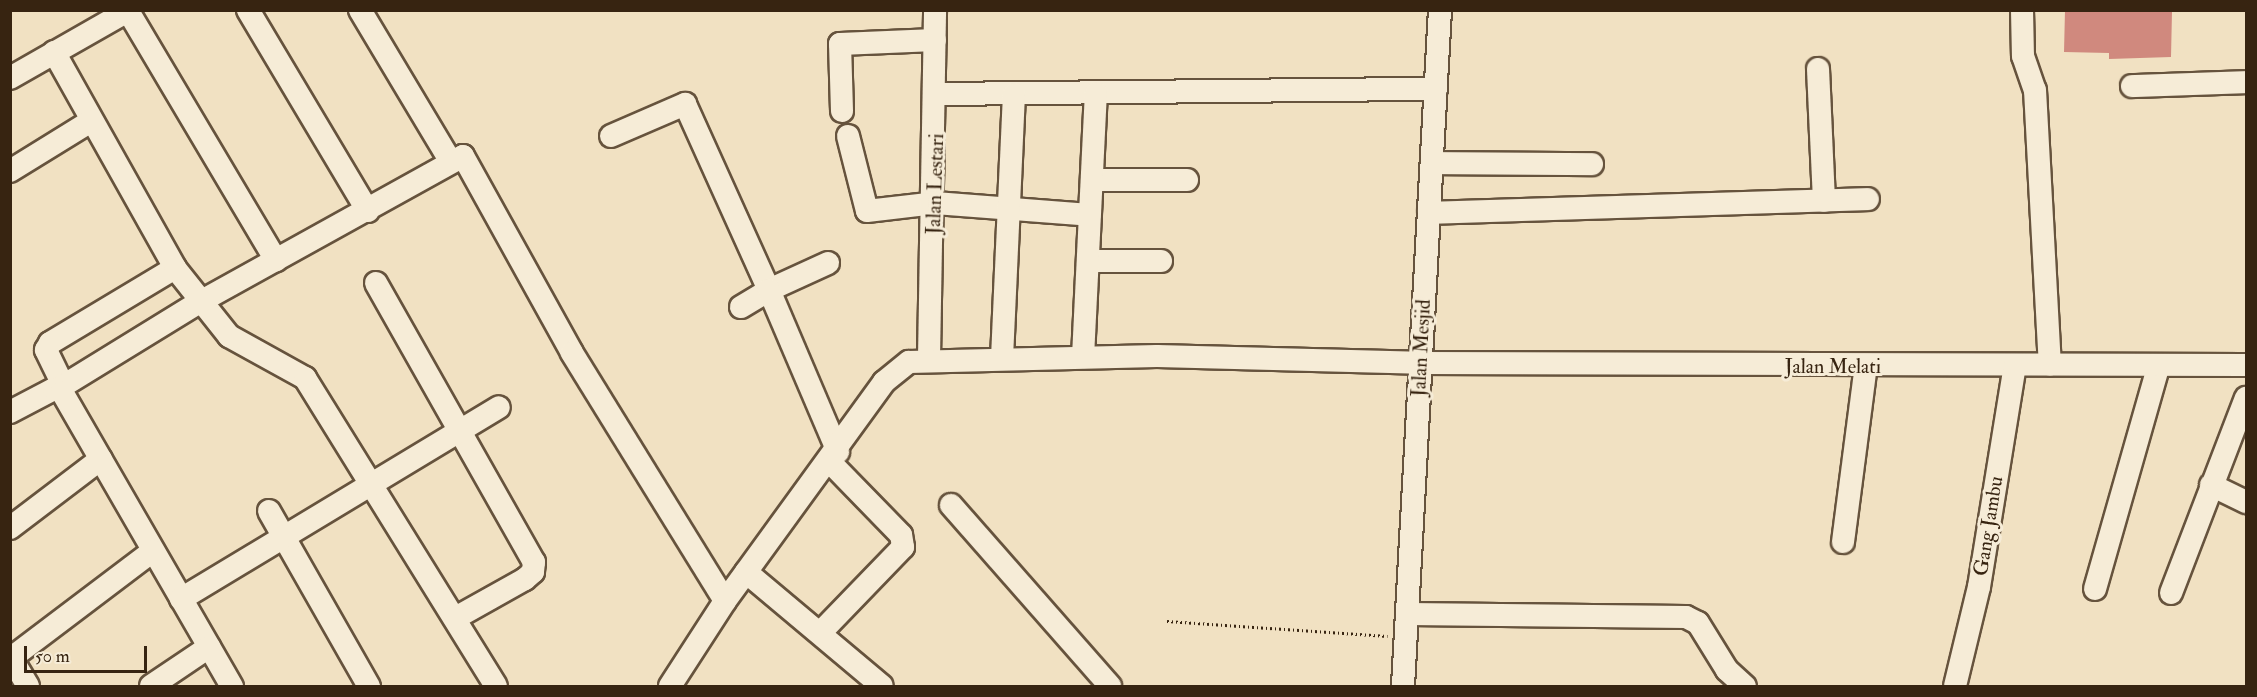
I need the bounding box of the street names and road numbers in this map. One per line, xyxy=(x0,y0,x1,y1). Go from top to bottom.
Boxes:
street label: Jalan Lestari xyxy=(921,133,949,235)
street label: Jalan Mesjid xyxy=(1406,299,1436,397)
street label: Jalan Melati xyxy=(1785,354,1881,378)
street label: Gang Jambu xyxy=(1968,474,2008,578)

